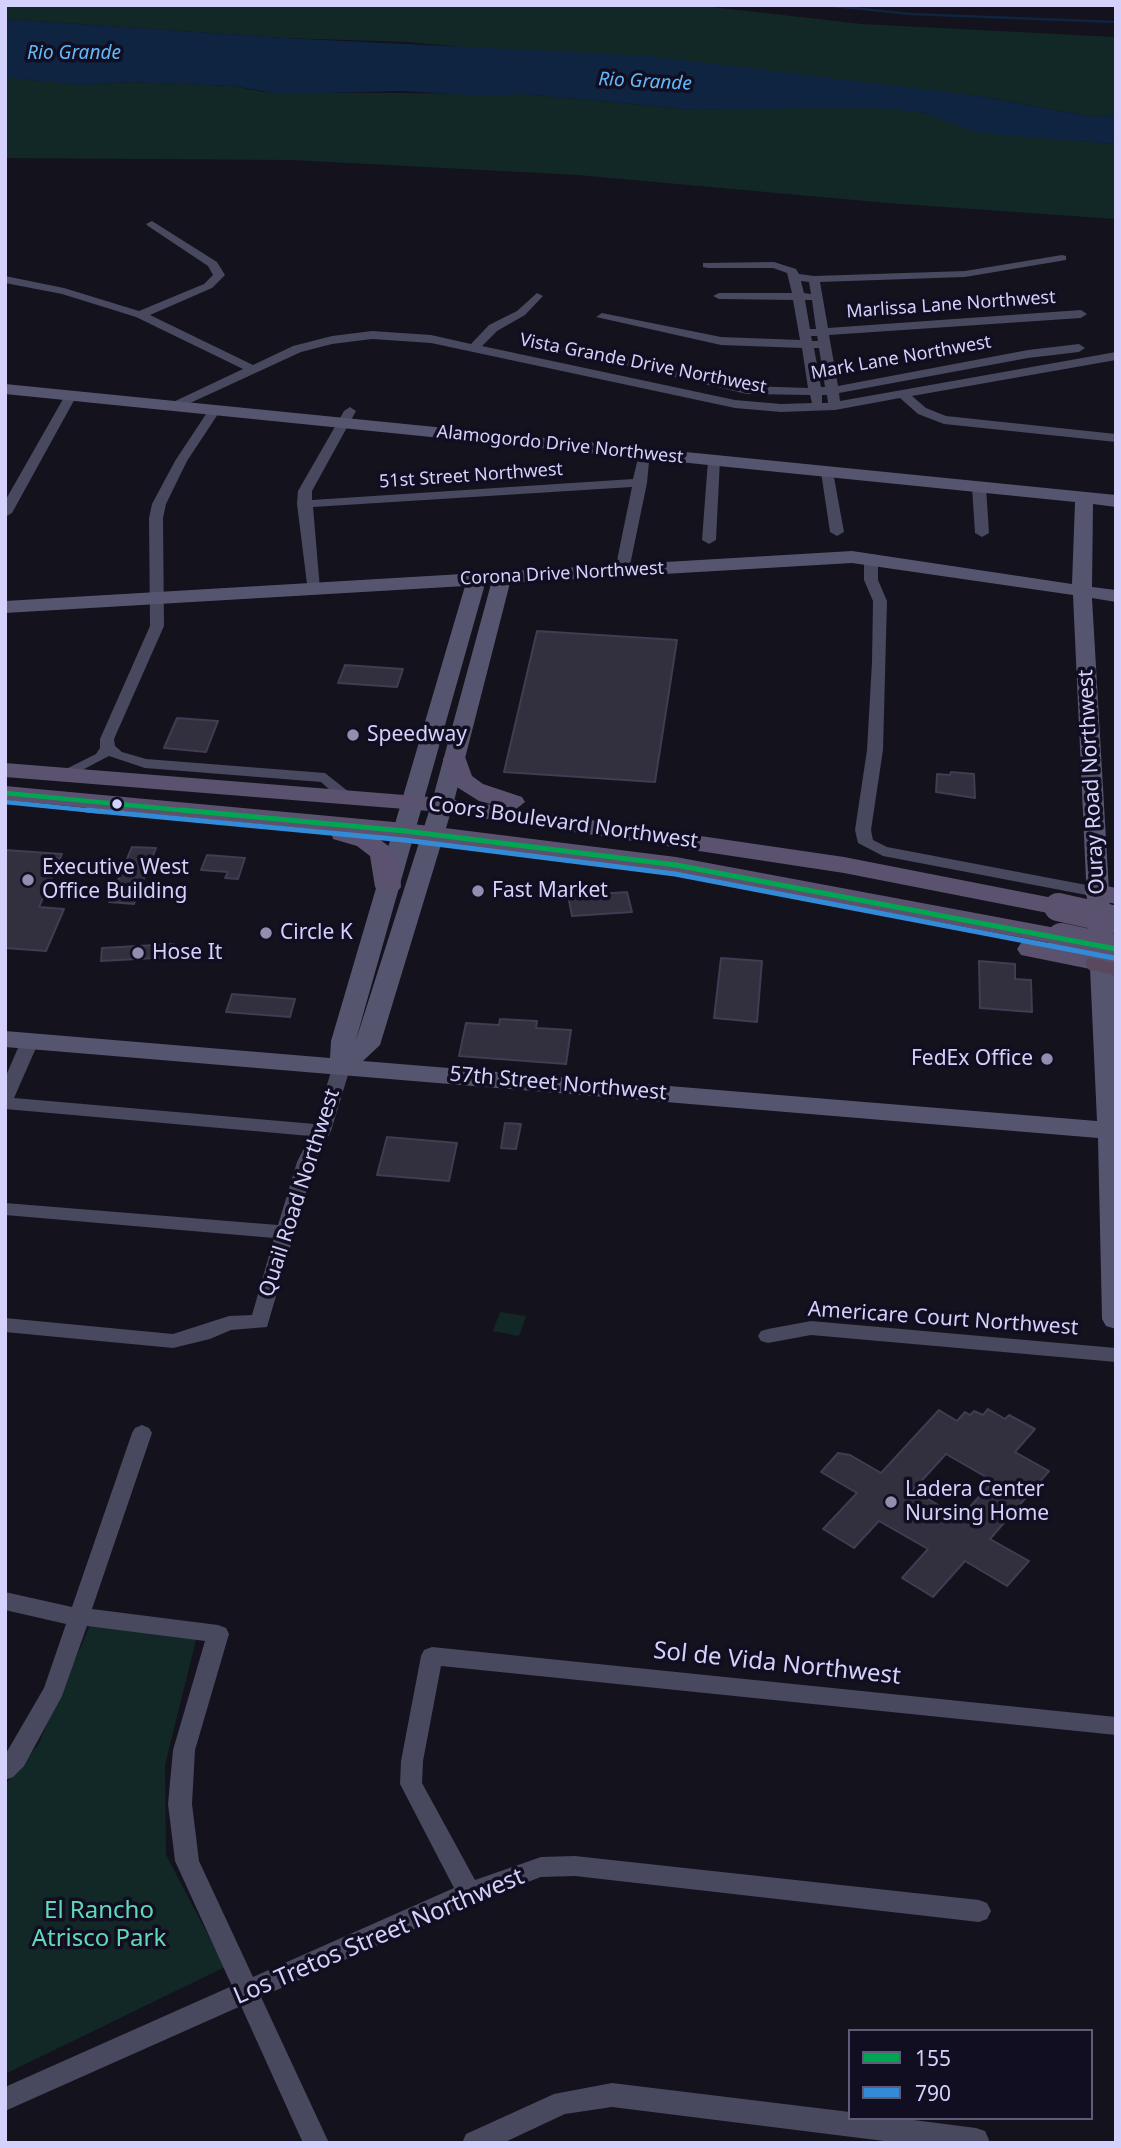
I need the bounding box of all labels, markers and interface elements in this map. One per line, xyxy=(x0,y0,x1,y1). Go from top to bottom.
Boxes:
water label: Rio Grande xyxy=(27,43,121,65)
water label: Rio Grande xyxy=(598,68,692,96)
street label: Marlissa Lane Northwest xyxy=(846,287,1056,323)
street label: Vista Grande Drive Northwest xyxy=(518,329,768,399)
street label: Mark Lane Northwest xyxy=(809,332,993,384)
street label: Alamogordo Drive Northwest xyxy=(436,421,684,469)
street label: 51st Street Northwest xyxy=(378,459,564,493)
street label: Corona Drive Northwest xyxy=(459,558,665,590)
street label: Ouray Road Northwest xyxy=(1074,669,1110,895)
place label: Speedway xyxy=(367,722,467,748)
marker: Speedway xyxy=(345,727,361,743)
street label: Coors Boulevard Northwest xyxy=(427,792,699,854)
unlabelled marker xyxy=(110,797,124,811)
place label: Executive West Office Building xyxy=(42,855,189,905)
marker: Executive West Office Building xyxy=(20,872,36,888)
place label: Fast Market xyxy=(492,878,608,904)
marker: Fast Market xyxy=(470,883,486,899)
place label: Circle K xyxy=(280,920,353,946)
marker: Circle K xyxy=(258,925,274,941)
place label: Hose It xyxy=(152,940,222,966)
marker: Hose It xyxy=(130,945,146,961)
place label: FedEx Office xyxy=(911,1046,1033,1072)
marker: FedEx Office xyxy=(1039,1051,1055,1067)
street label: 57th Street Northwest xyxy=(448,1062,668,1106)
street label: Quail Road Northwest xyxy=(254,1086,346,1300)
street label: Americare Court Northwest xyxy=(807,1297,1079,1341)
place label: Ladera Center Nursing Home xyxy=(905,1477,1049,1527)
marker: Ladera Center Nursing Home xyxy=(883,1494,899,1510)
street label: Sol de Vida Northwest xyxy=(652,1637,902,1691)
street label: Los Tretos Street Northwest xyxy=(229,1863,529,2011)
park label: El Rancho Atrisco Park xyxy=(32,1897,166,1953)
legend xyxy=(848,2029,1093,2120)
text: 155 xyxy=(915,2044,951,2072)
text: 790 xyxy=(915,2079,951,2107)

